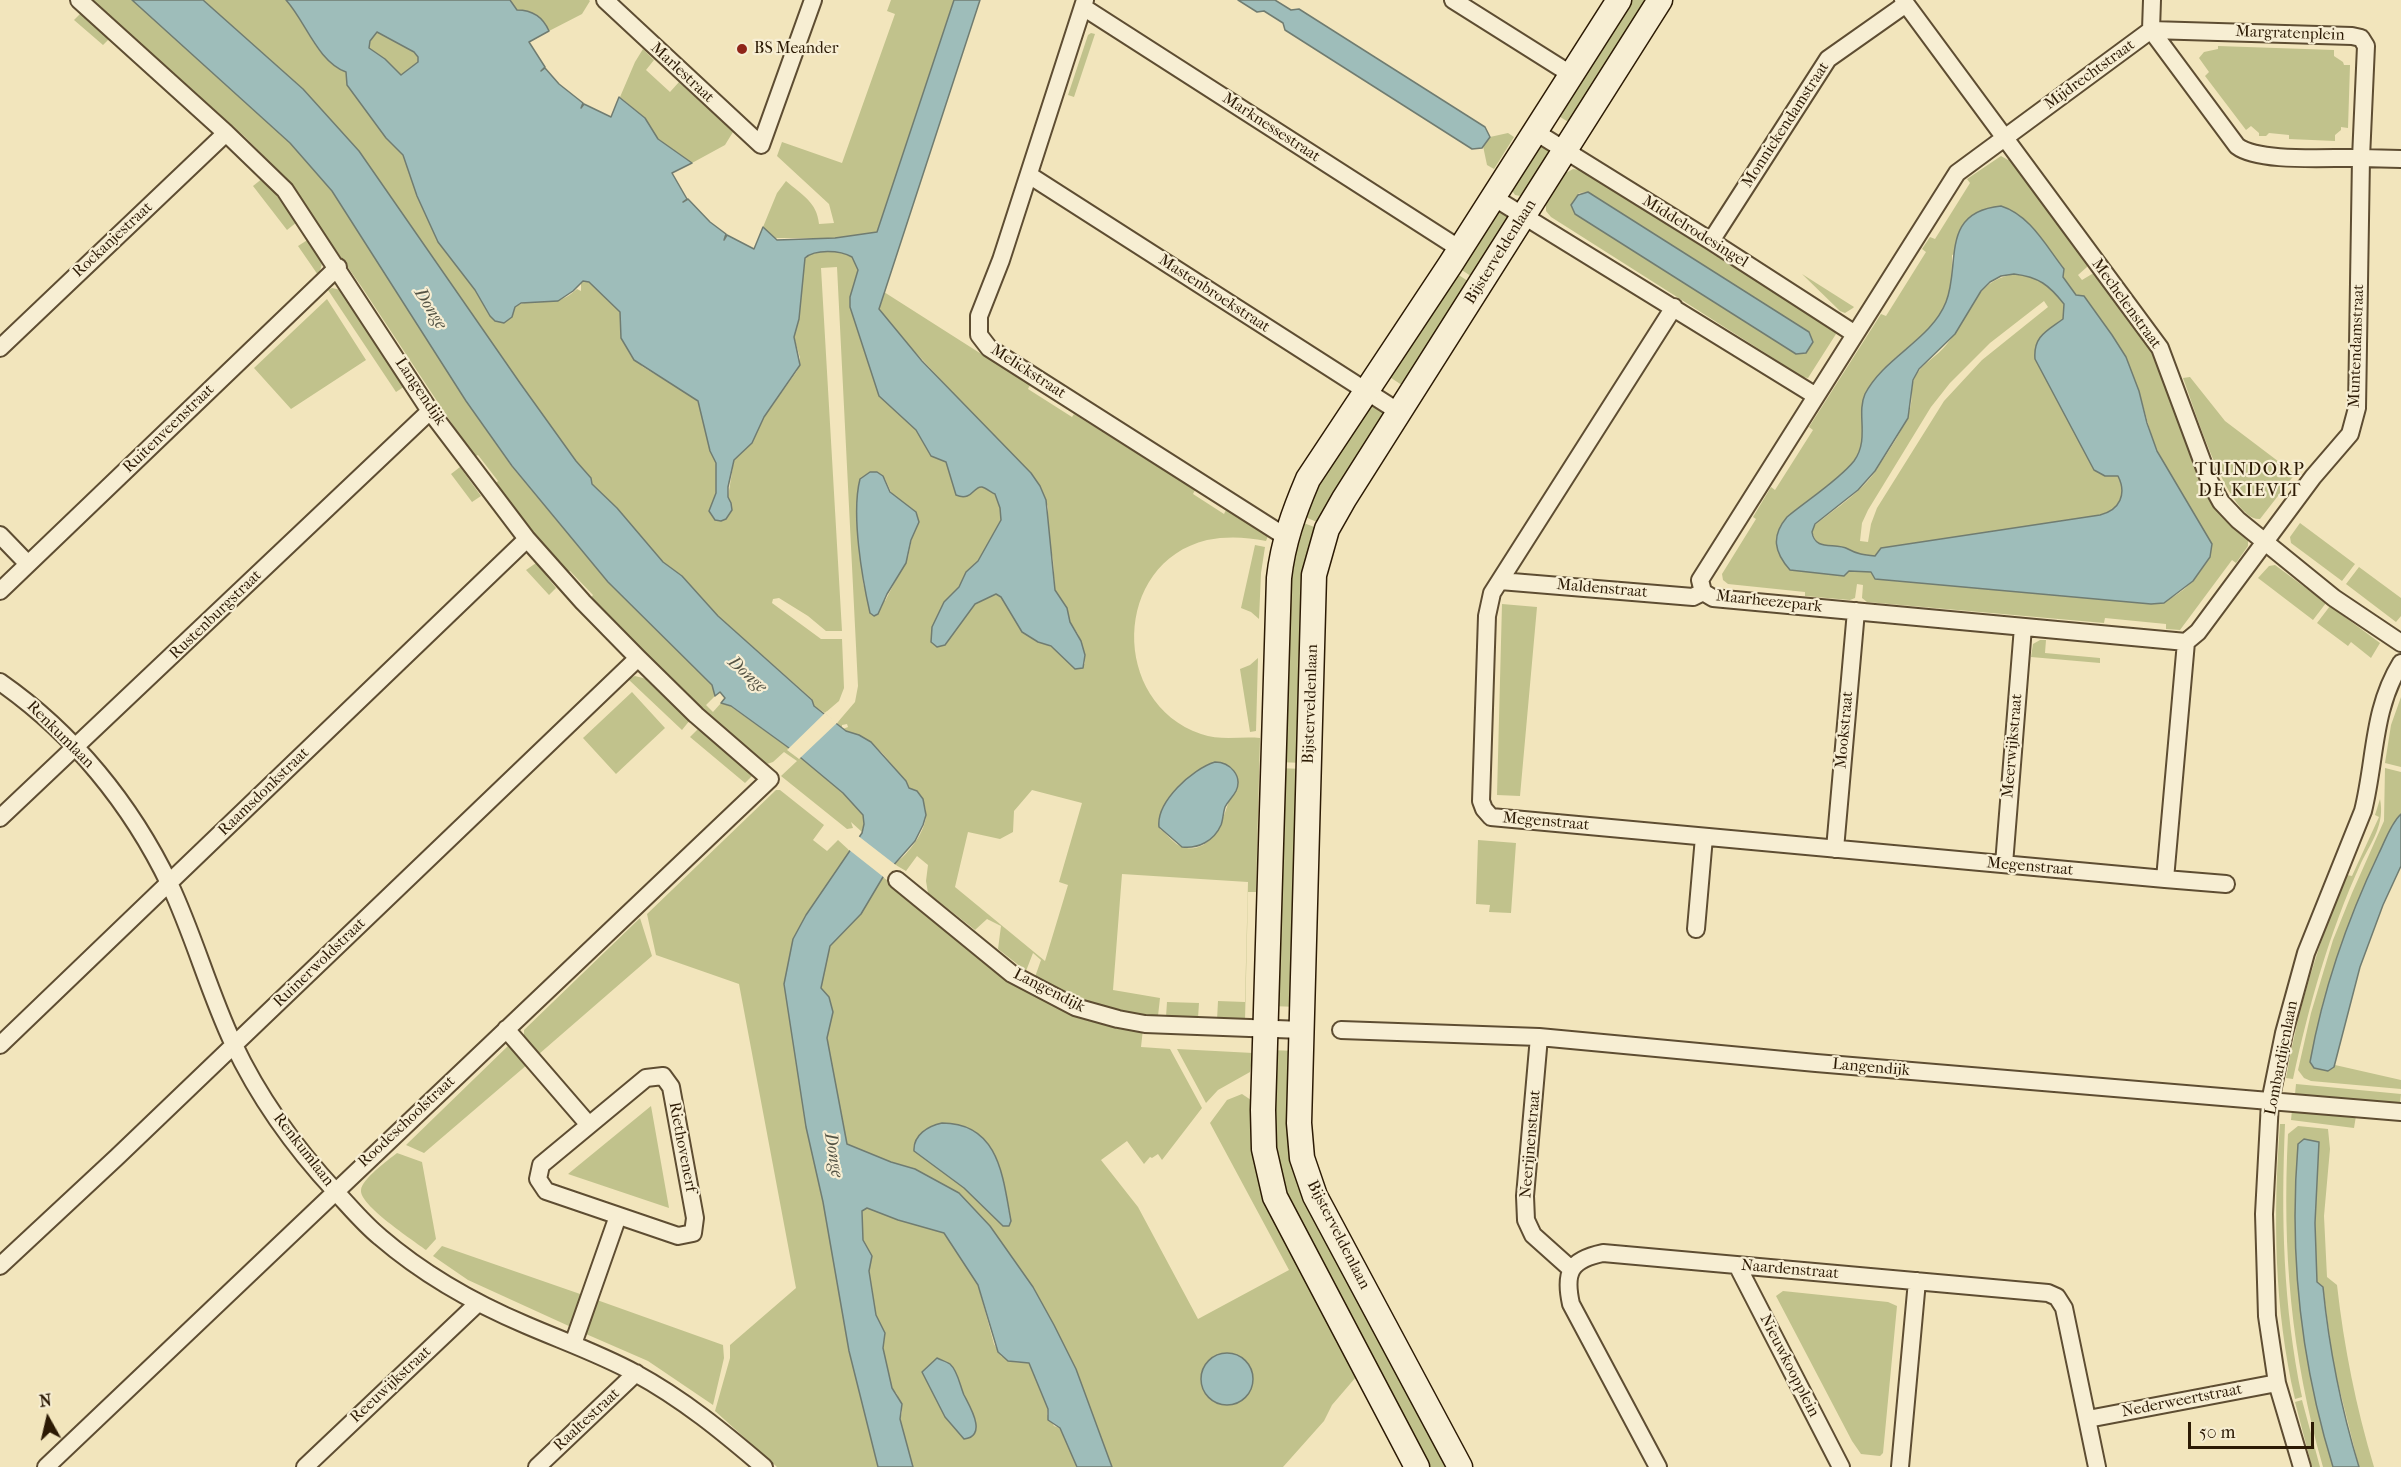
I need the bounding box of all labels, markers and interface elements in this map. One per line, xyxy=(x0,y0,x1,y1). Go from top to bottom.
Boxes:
street label: Margratenplein xyxy=(2235,22,2345,46)
street label: Mijdrechtstraat xyxy=(2041,36,2139,114)
street label: Marlestraat xyxy=(646,39,718,107)
place label: BS Meander xyxy=(754,39,839,59)
marker: BS Meander xyxy=(735,42,749,56)
street label: Monnickendamstraat xyxy=(1738,58,1834,192)
street label: Marknessestraat xyxy=(1219,89,1323,167)
street label: Middelrodesingel xyxy=(1639,192,1751,272)
street label: Bijsterveldenlaan xyxy=(1461,196,1541,308)
street label: Rockanjestraat xyxy=(69,198,157,282)
street label: Mastenbroekstraat xyxy=(1155,251,1273,337)
street label: Mechelenstraat xyxy=(2087,255,2165,353)
water label: Donge xyxy=(409,284,451,334)
street label: Muntendamstraat xyxy=(2345,284,2369,408)
street label: Melickstraat xyxy=(987,341,1069,403)
street label: Langendijk xyxy=(390,354,450,430)
street label: Ruitenveenstraat xyxy=(119,381,219,477)
district label: TUINDORP DE KIEVIT xyxy=(2195,460,2305,502)
street label: Rustenburgstraat xyxy=(166,566,266,664)
street label: Maldenstraat xyxy=(1556,575,1648,603)
street label: Maarheezepark xyxy=(1715,587,1823,617)
street label: Bijsterveldenlaan xyxy=(1299,644,1323,764)
water label: Donge xyxy=(723,652,771,698)
street label: Mookstraat xyxy=(1832,690,1858,770)
street label: Meerwijkstraat xyxy=(1999,693,2027,799)
street label: Renkumlaan xyxy=(22,697,98,773)
street label: Raamsdonkstraat xyxy=(215,744,313,840)
street label: Megenstraat xyxy=(1502,809,1590,835)
street label: Megenstraat xyxy=(1986,854,2074,880)
street label: Ruinerwoldstraat xyxy=(270,914,370,1012)
street label: Langendijk xyxy=(1010,965,1088,1017)
street label: Lombardijenlaan xyxy=(2261,999,2303,1117)
street label: Langendijk xyxy=(1831,1055,1911,1081)
street label: Roodeschoolstraat xyxy=(355,1072,459,1172)
street label: Neerijnenstraat xyxy=(1517,1089,1545,1199)
street label: Riethovenerf xyxy=(664,1100,700,1194)
street label: Renkumlaan xyxy=(268,1110,338,1190)
water label: Donge xyxy=(819,1131,847,1179)
street label: Bijsterveldenlaan xyxy=(1302,1177,1374,1293)
street label: Naardenstraat xyxy=(1740,1256,1840,1284)
street label: Nieuwkoopplein xyxy=(1755,1311,1823,1421)
street label: Reeuwijkstraat xyxy=(346,1343,436,1427)
street label: Nederweertstraat xyxy=(2120,1380,2244,1422)
street label: Raaltestraat xyxy=(550,1384,624,1456)
north arrow xyxy=(18,1389,78,1449)
text: N xyxy=(38,1390,53,1411)
scale bar xyxy=(2191,1410,2317,1448)
text: 50 m xyxy=(2199,1422,2235,1443)

